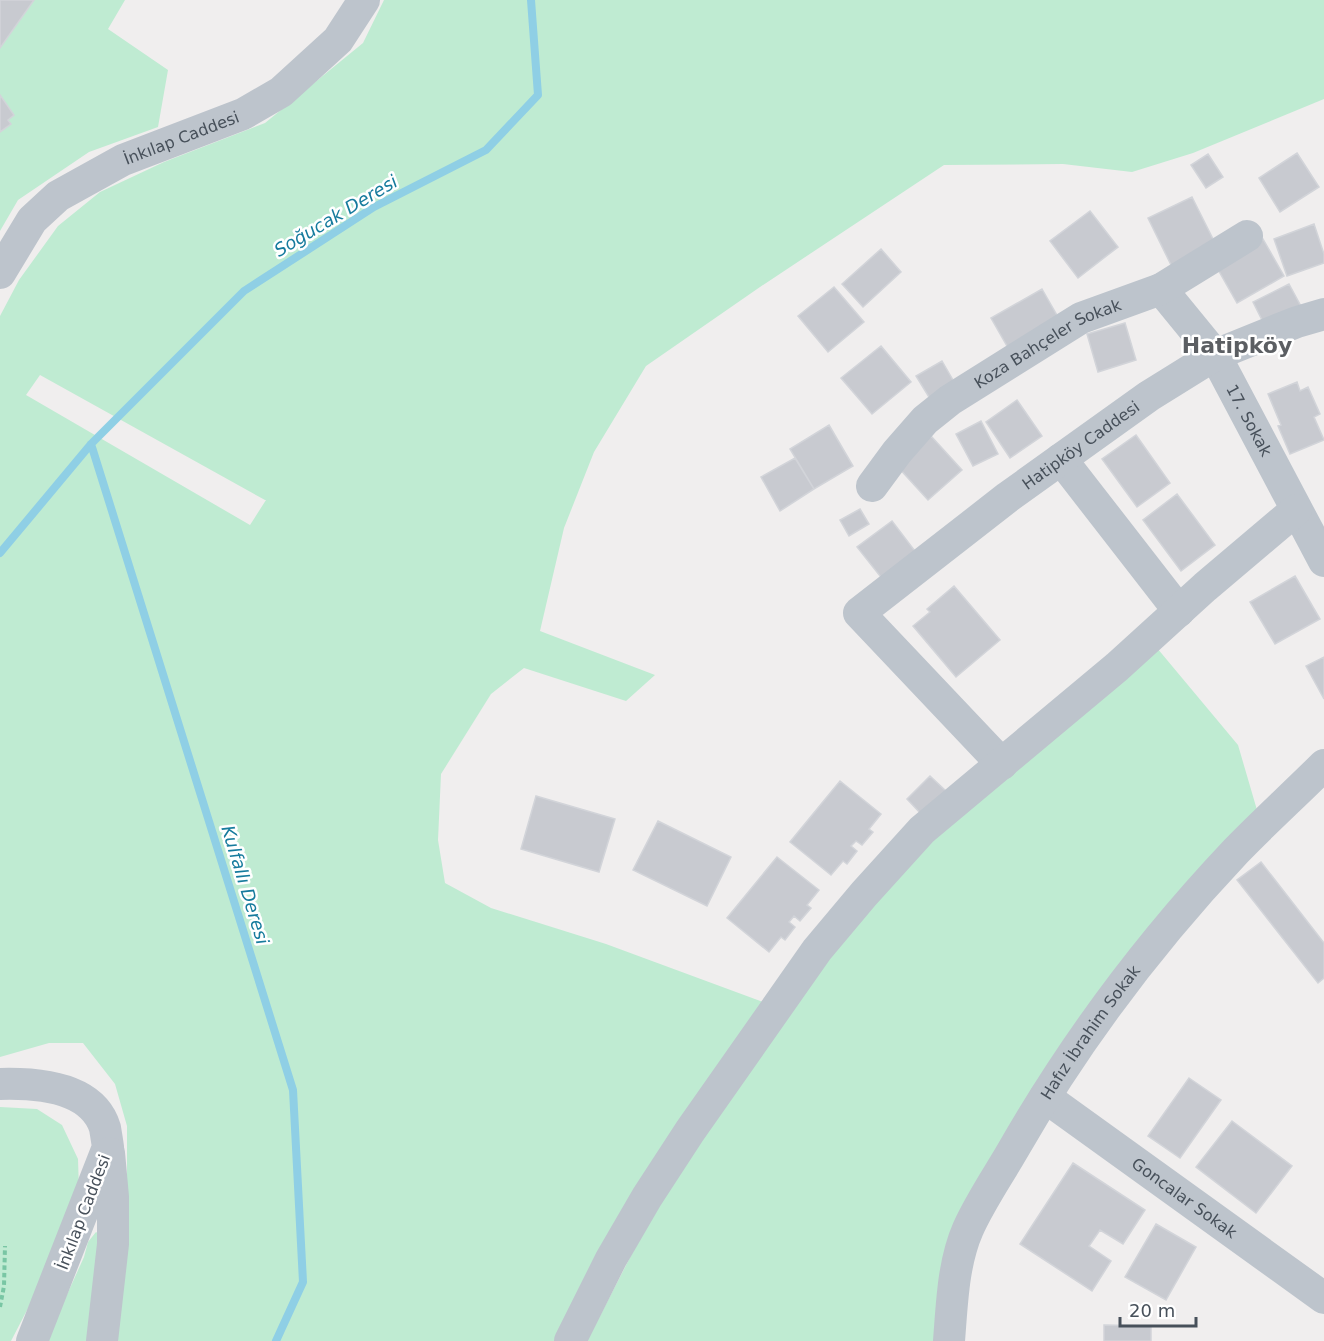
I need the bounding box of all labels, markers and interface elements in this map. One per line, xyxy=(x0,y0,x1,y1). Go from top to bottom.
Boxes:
street label: İnkılap Caddesi xyxy=(121,107,242,169)
water label: Soğucak Deresi xyxy=(270,170,401,261)
street label: Koza Bahçeler Sokak xyxy=(971,295,1124,393)
district label: Hatipköy xyxy=(1182,333,1292,358)
street label: 17. Sokak xyxy=(1222,381,1276,460)
street label: Hatipköy Caddesi xyxy=(1018,397,1143,494)
water label: Kulfallı Deresi xyxy=(217,823,274,947)
street label: Hafız İbrahim Sokak xyxy=(1037,961,1145,1103)
street label: İnkılap Caddesi xyxy=(53,1152,114,1273)
street label: Goncalar Sokak xyxy=(1128,1154,1241,1243)
scale bar xyxy=(1120,1290,1196,1328)
text: 20 m xyxy=(1129,1300,1175,1321)

